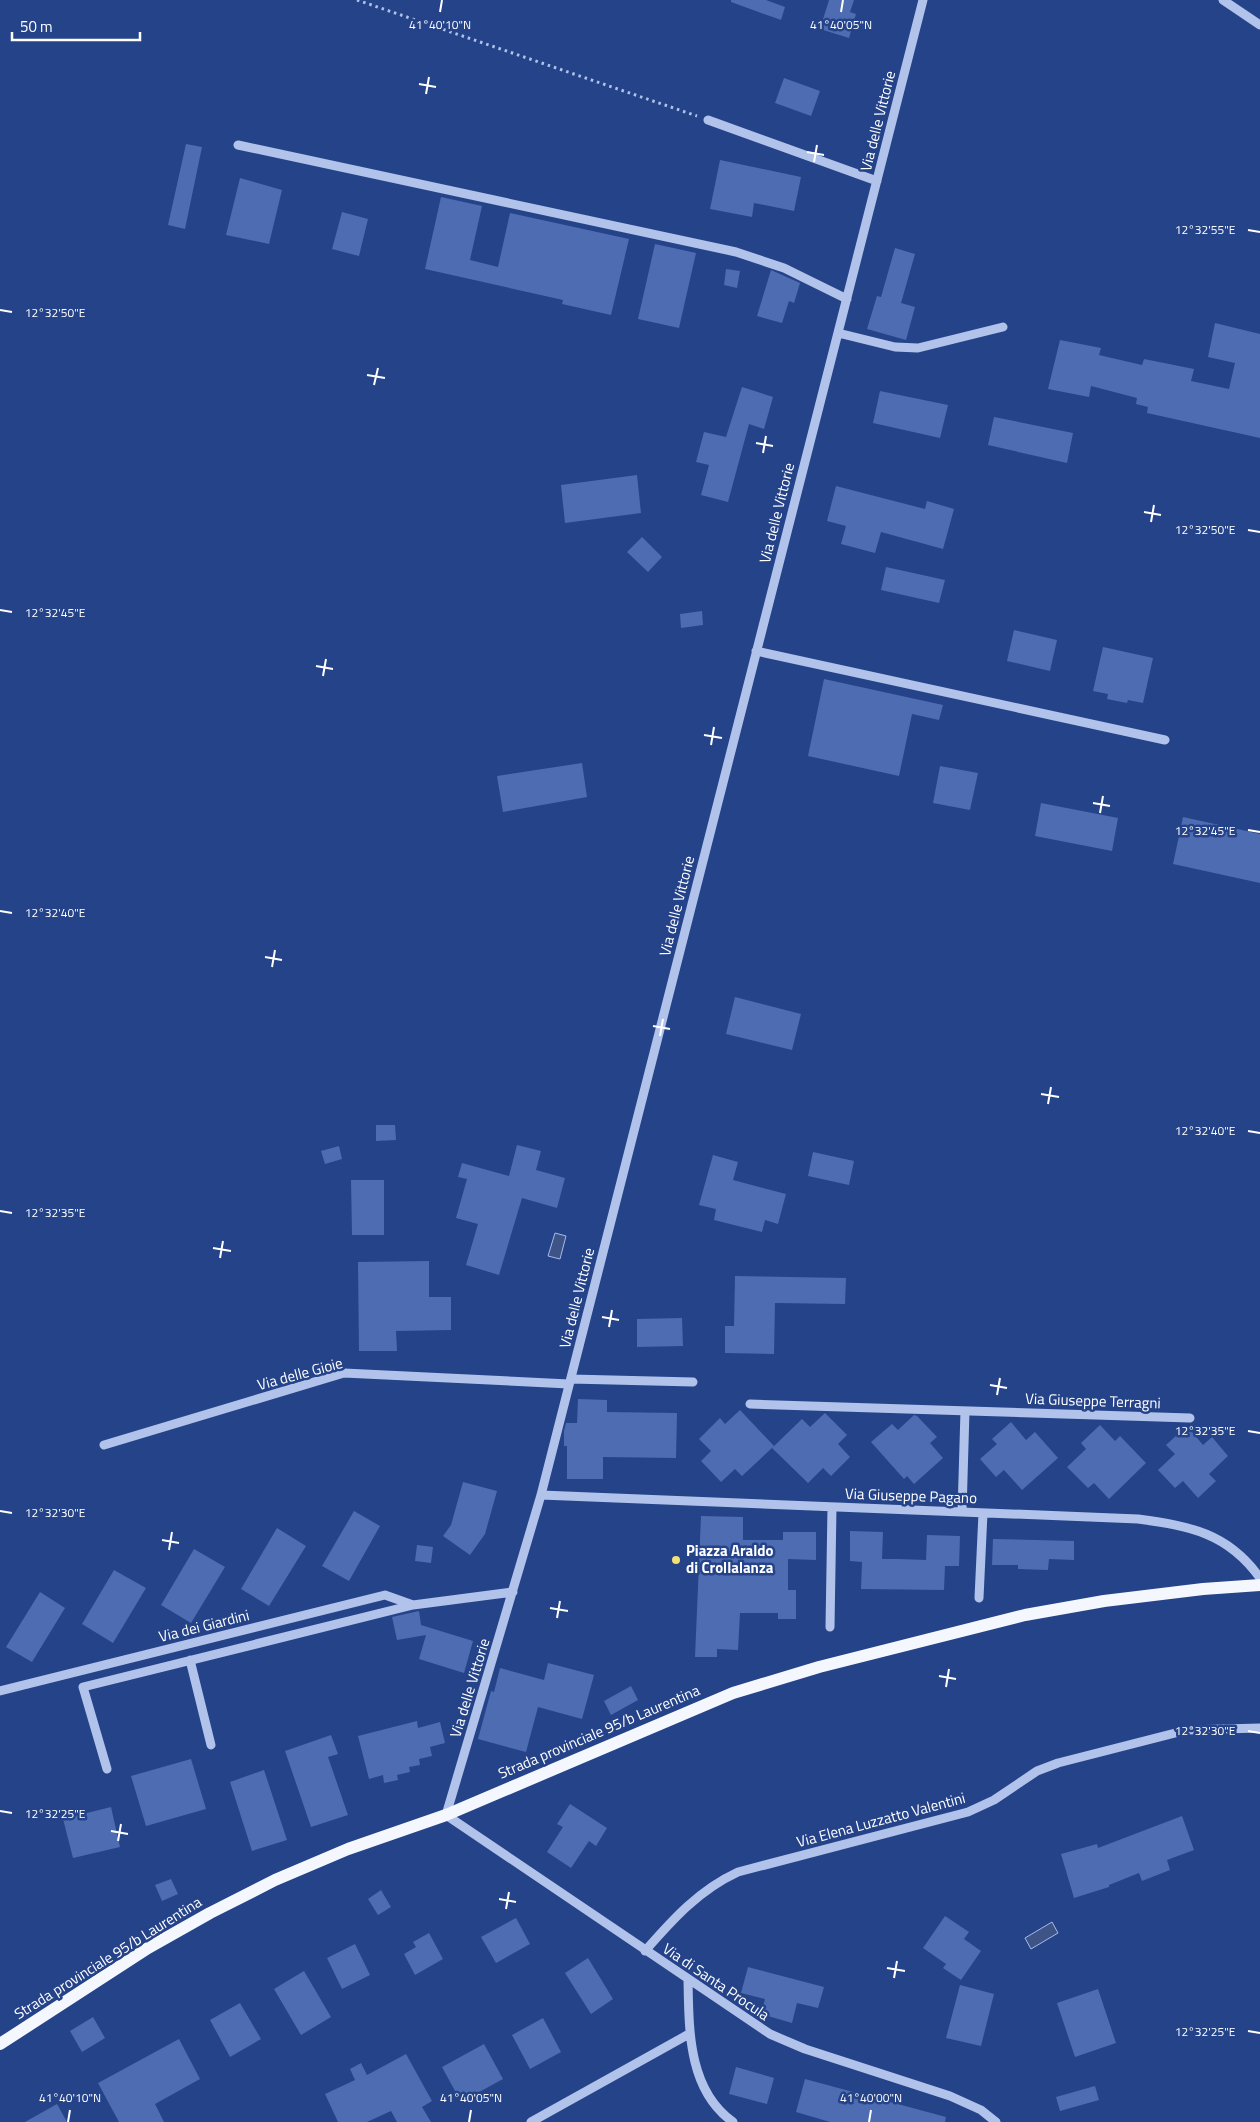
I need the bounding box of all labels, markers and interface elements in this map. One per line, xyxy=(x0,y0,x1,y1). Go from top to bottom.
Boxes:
scale bar xyxy=(12,10,140,42)
text: 50 m xyxy=(20,15,53,38)
text: 41°40'10"N xyxy=(409,15,471,34)
text: 41°40'05"N xyxy=(810,15,872,34)
street label: Via delle Vittorie xyxy=(854,68,901,173)
text: 12°32'55"E xyxy=(1175,220,1236,239)
text: 12°32'50"E xyxy=(25,303,86,322)
street label: Via delle Vittorie xyxy=(753,460,800,565)
text: 12°32'50"E xyxy=(1175,520,1236,539)
text: 12°32'45"E xyxy=(25,603,86,622)
text: 12°32'45"E xyxy=(1175,821,1236,840)
street label: Via delle Vittorie xyxy=(653,853,700,958)
text: 12°32'40"E xyxy=(25,903,86,922)
text: 12°32'40"E xyxy=(1175,1121,1236,1140)
text: 12°32'35"E xyxy=(25,1203,86,1222)
street label: Via delle Vittorie xyxy=(553,1245,600,1350)
street label: Via delle Gioie xyxy=(255,1351,345,1396)
street label: Via Giuseppe Terragni xyxy=(1025,1387,1161,1414)
text: 12°32'35"E xyxy=(1175,1421,1236,1440)
street label: Via Giuseppe Pagano xyxy=(845,1482,978,1509)
text: 12°32'30"E xyxy=(25,1503,86,1522)
place label: Piazza Araldo di Crollalanza xyxy=(686,1539,774,1579)
marker: Piazza Araldo di Crollalanza xyxy=(670,1554,682,1566)
street label: Via dei Giardini xyxy=(156,1603,252,1648)
street label: Via delle Vittorie xyxy=(444,1635,496,1740)
street label: Strada provinciale 95/b Laurentina xyxy=(494,1678,704,1785)
text: 12°32'30"E xyxy=(1175,1721,1236,1740)
street label: Via Elena Luzzatto Valentini xyxy=(794,1786,968,1853)
text: 12°32'25"E xyxy=(25,1804,86,1823)
street label: Strada provinciale 95/b Laurentina xyxy=(10,1890,206,2025)
street label: Via di Santa Procula xyxy=(658,1937,775,2026)
text: 12°32'25"E xyxy=(1175,2022,1236,2041)
text: 41°40'10"N xyxy=(39,2088,101,2107)
text: 41°40'05"N xyxy=(440,2088,502,2107)
text: 41°40'00"N xyxy=(840,2088,902,2107)

